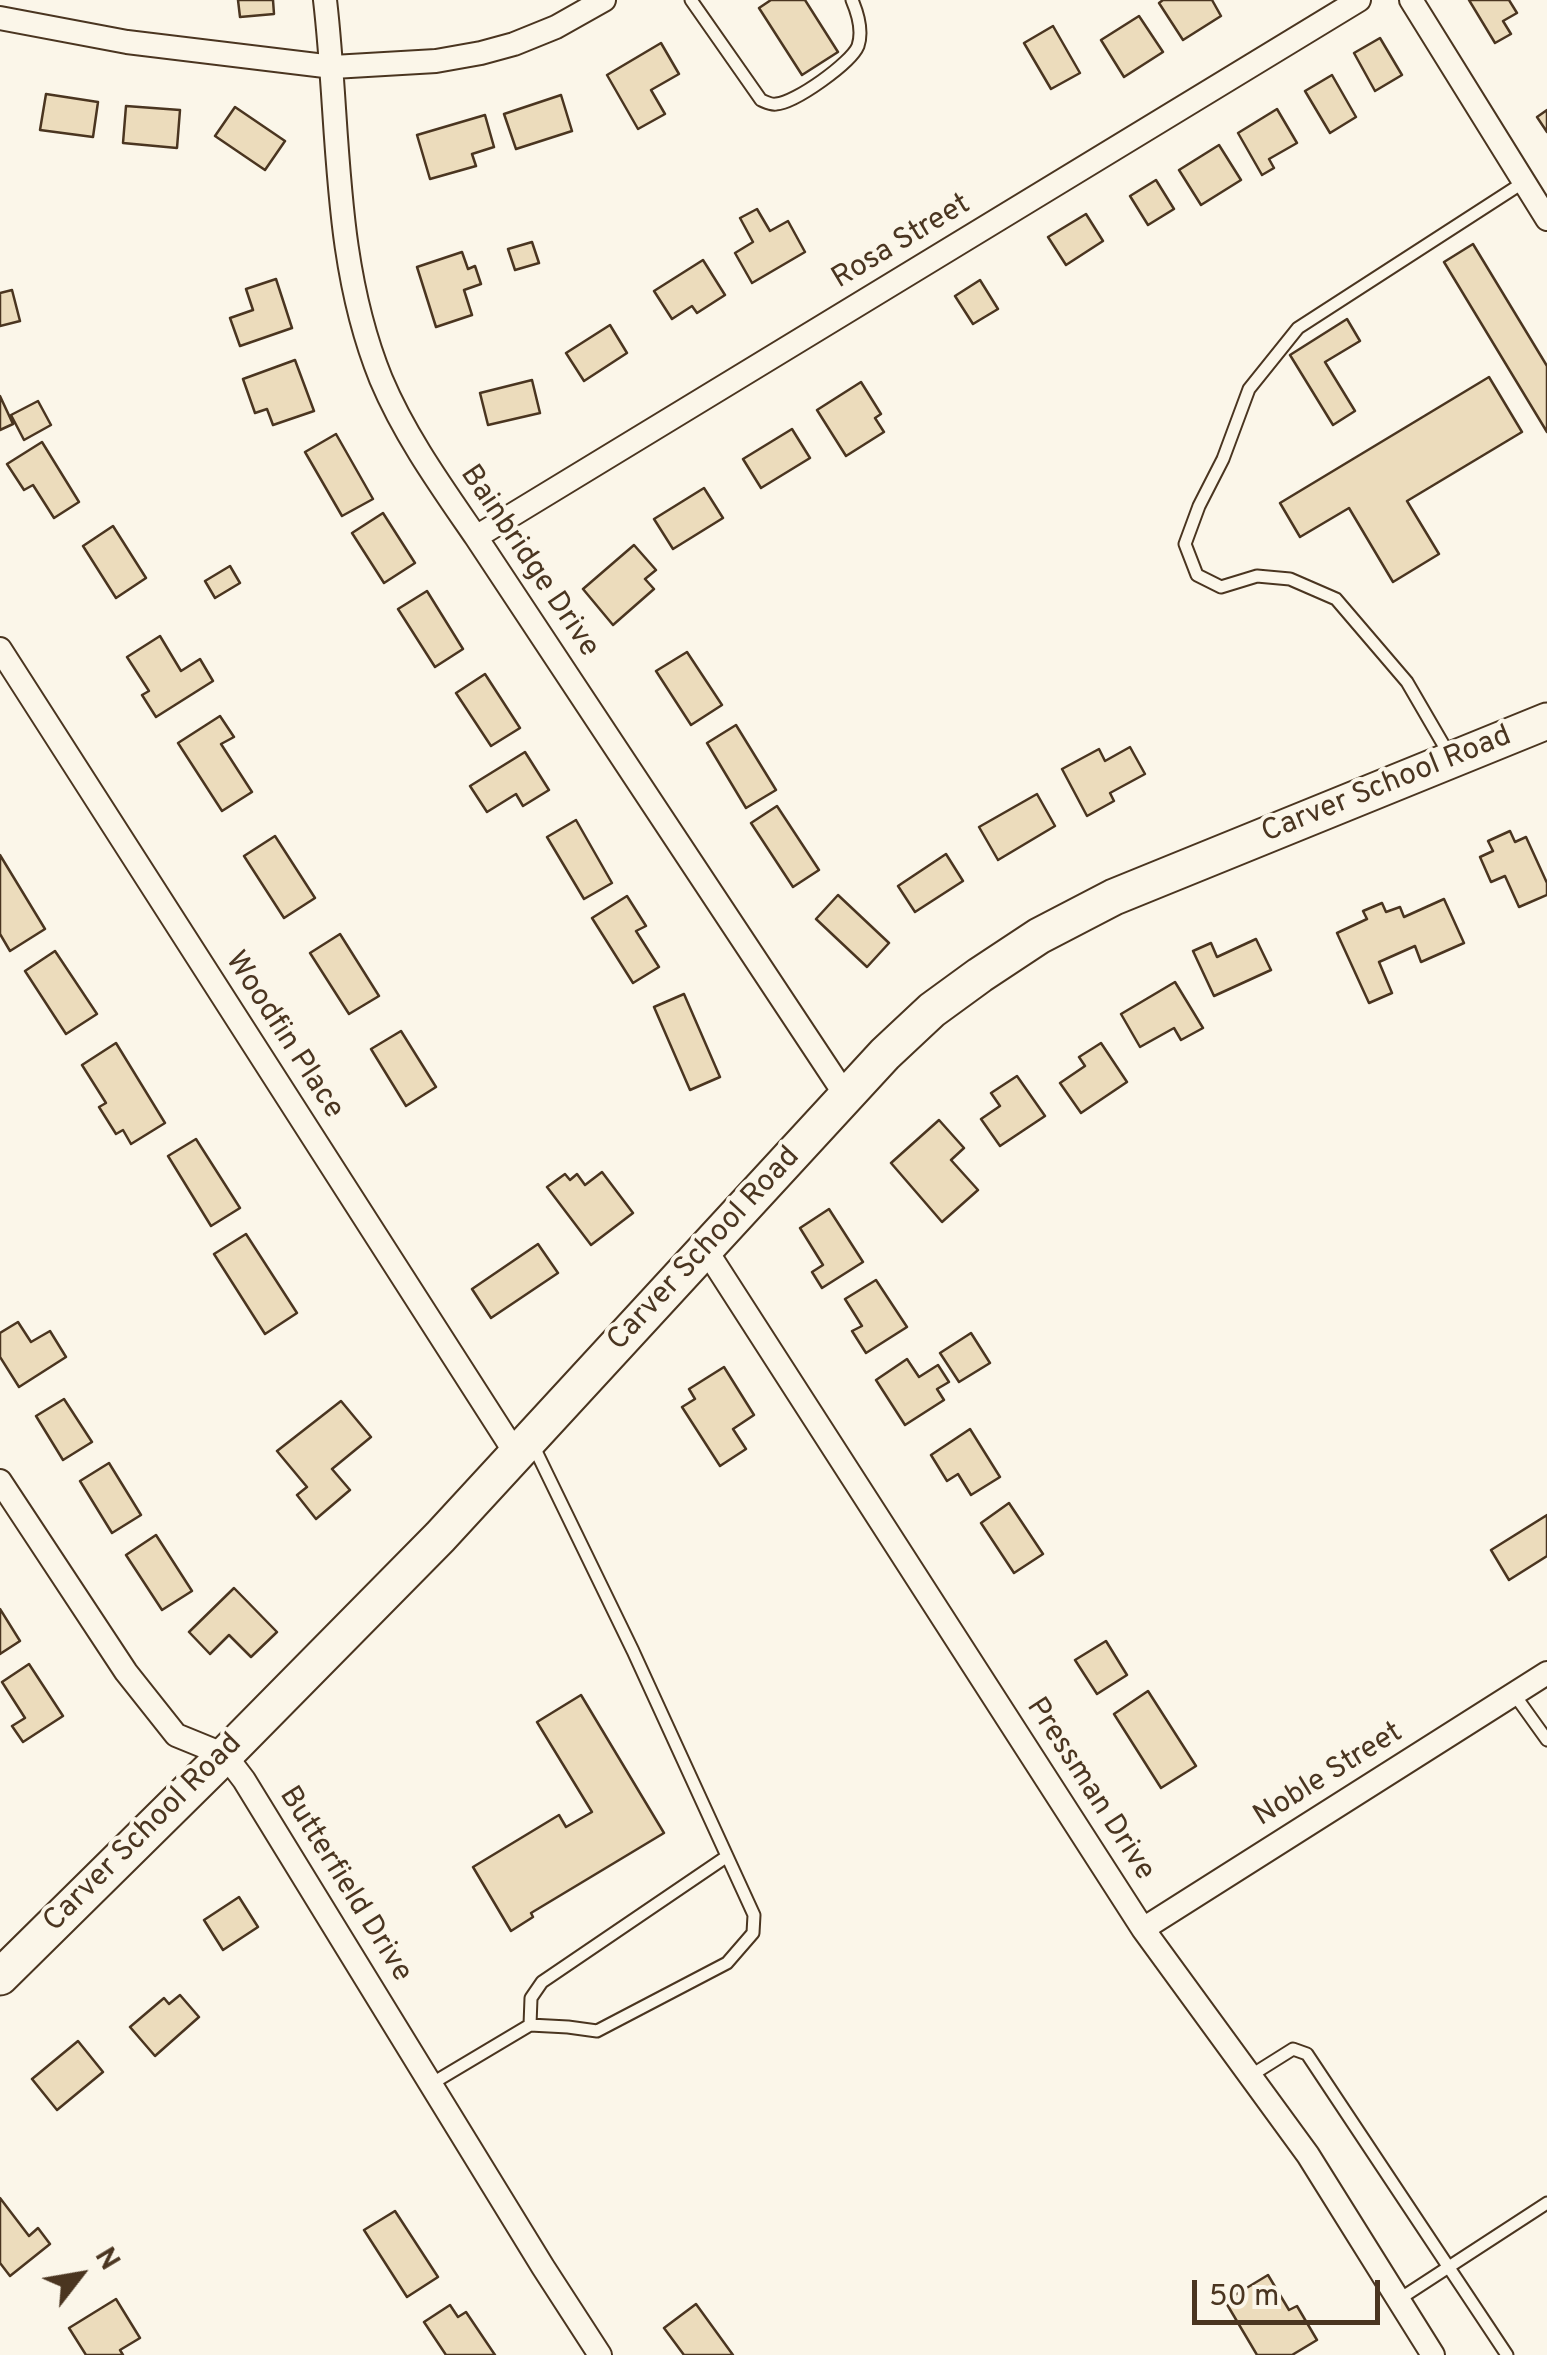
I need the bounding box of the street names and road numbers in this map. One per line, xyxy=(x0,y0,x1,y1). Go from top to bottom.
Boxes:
street label: Rosa Street xyxy=(826,188,978,298)
street label: Bainbridge Drive xyxy=(450,459,606,665)
street label: Carver School Road xyxy=(1257,719,1517,853)
street label: Woodfin Place xyxy=(216,946,350,1126)
street label: Carver School Road xyxy=(601,1140,809,1360)
street label: Pressman Drive xyxy=(1017,1692,1161,1888)
street label: Noble Street xyxy=(1248,1716,1410,1836)
street label: Carver School Road xyxy=(37,1727,251,1941)
street label: Butterfield Drive xyxy=(270,1781,418,1989)

